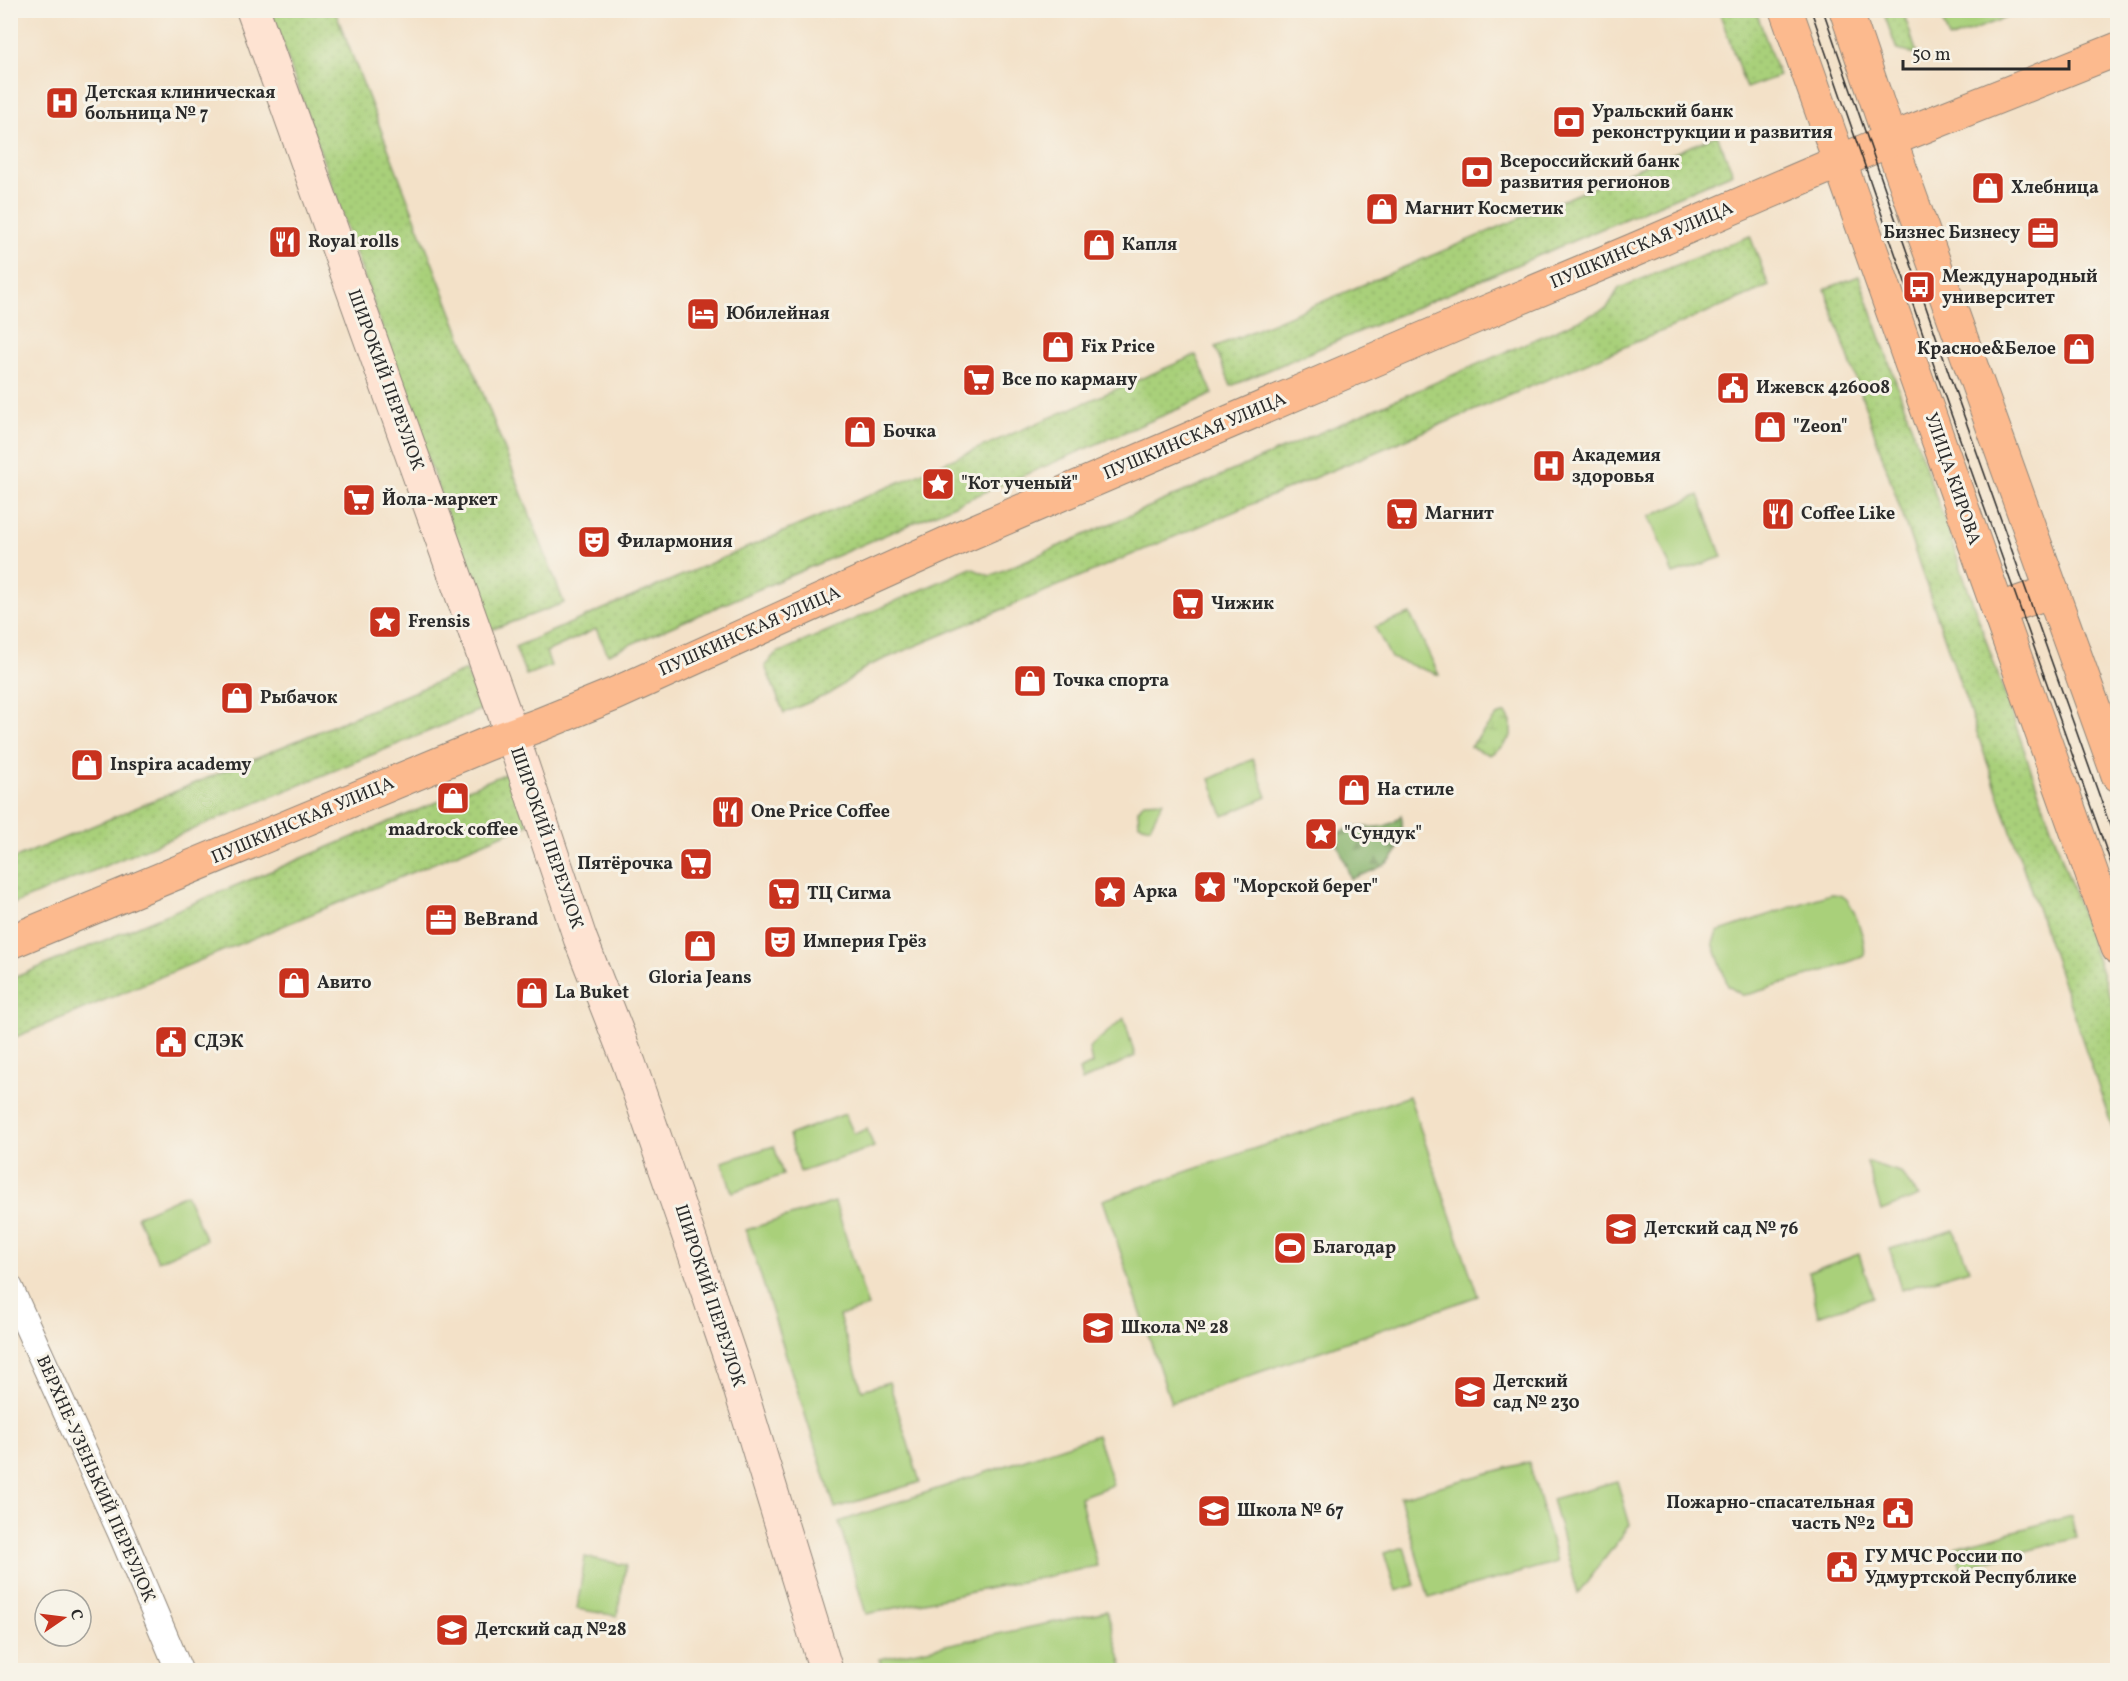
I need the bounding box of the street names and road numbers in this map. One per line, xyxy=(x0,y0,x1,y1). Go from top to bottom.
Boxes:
street label: ПУШКИНСКАЯ УЛИЦА xyxy=(1547,196,1738,296)
street label: ШИРОКИЙ ПЕРЕУЛОК xyxy=(341,286,429,474)
street label: ПУШКИНСКАЯ УЛИЦА xyxy=(1100,387,1291,487)
street label: УЛИЦА КИРОВА xyxy=(1918,409,1986,549)
street label: ПУШКИНСКАЯ УЛИЦА xyxy=(655,580,845,683)
street label: ШИРОКИЙ ПЕРЕУЛОК xyxy=(503,744,589,932)
street label: ПУШКИНСКАЯ УЛИЦА xyxy=(208,771,399,871)
street label: ШИРОКИЙ ПЕРЕУЛОК xyxy=(668,1201,750,1391)
street label: ВЕРХНЕ-УЗЕНЬКИЙ ПЕРЕУЛОК xyxy=(29,1352,161,1606)

